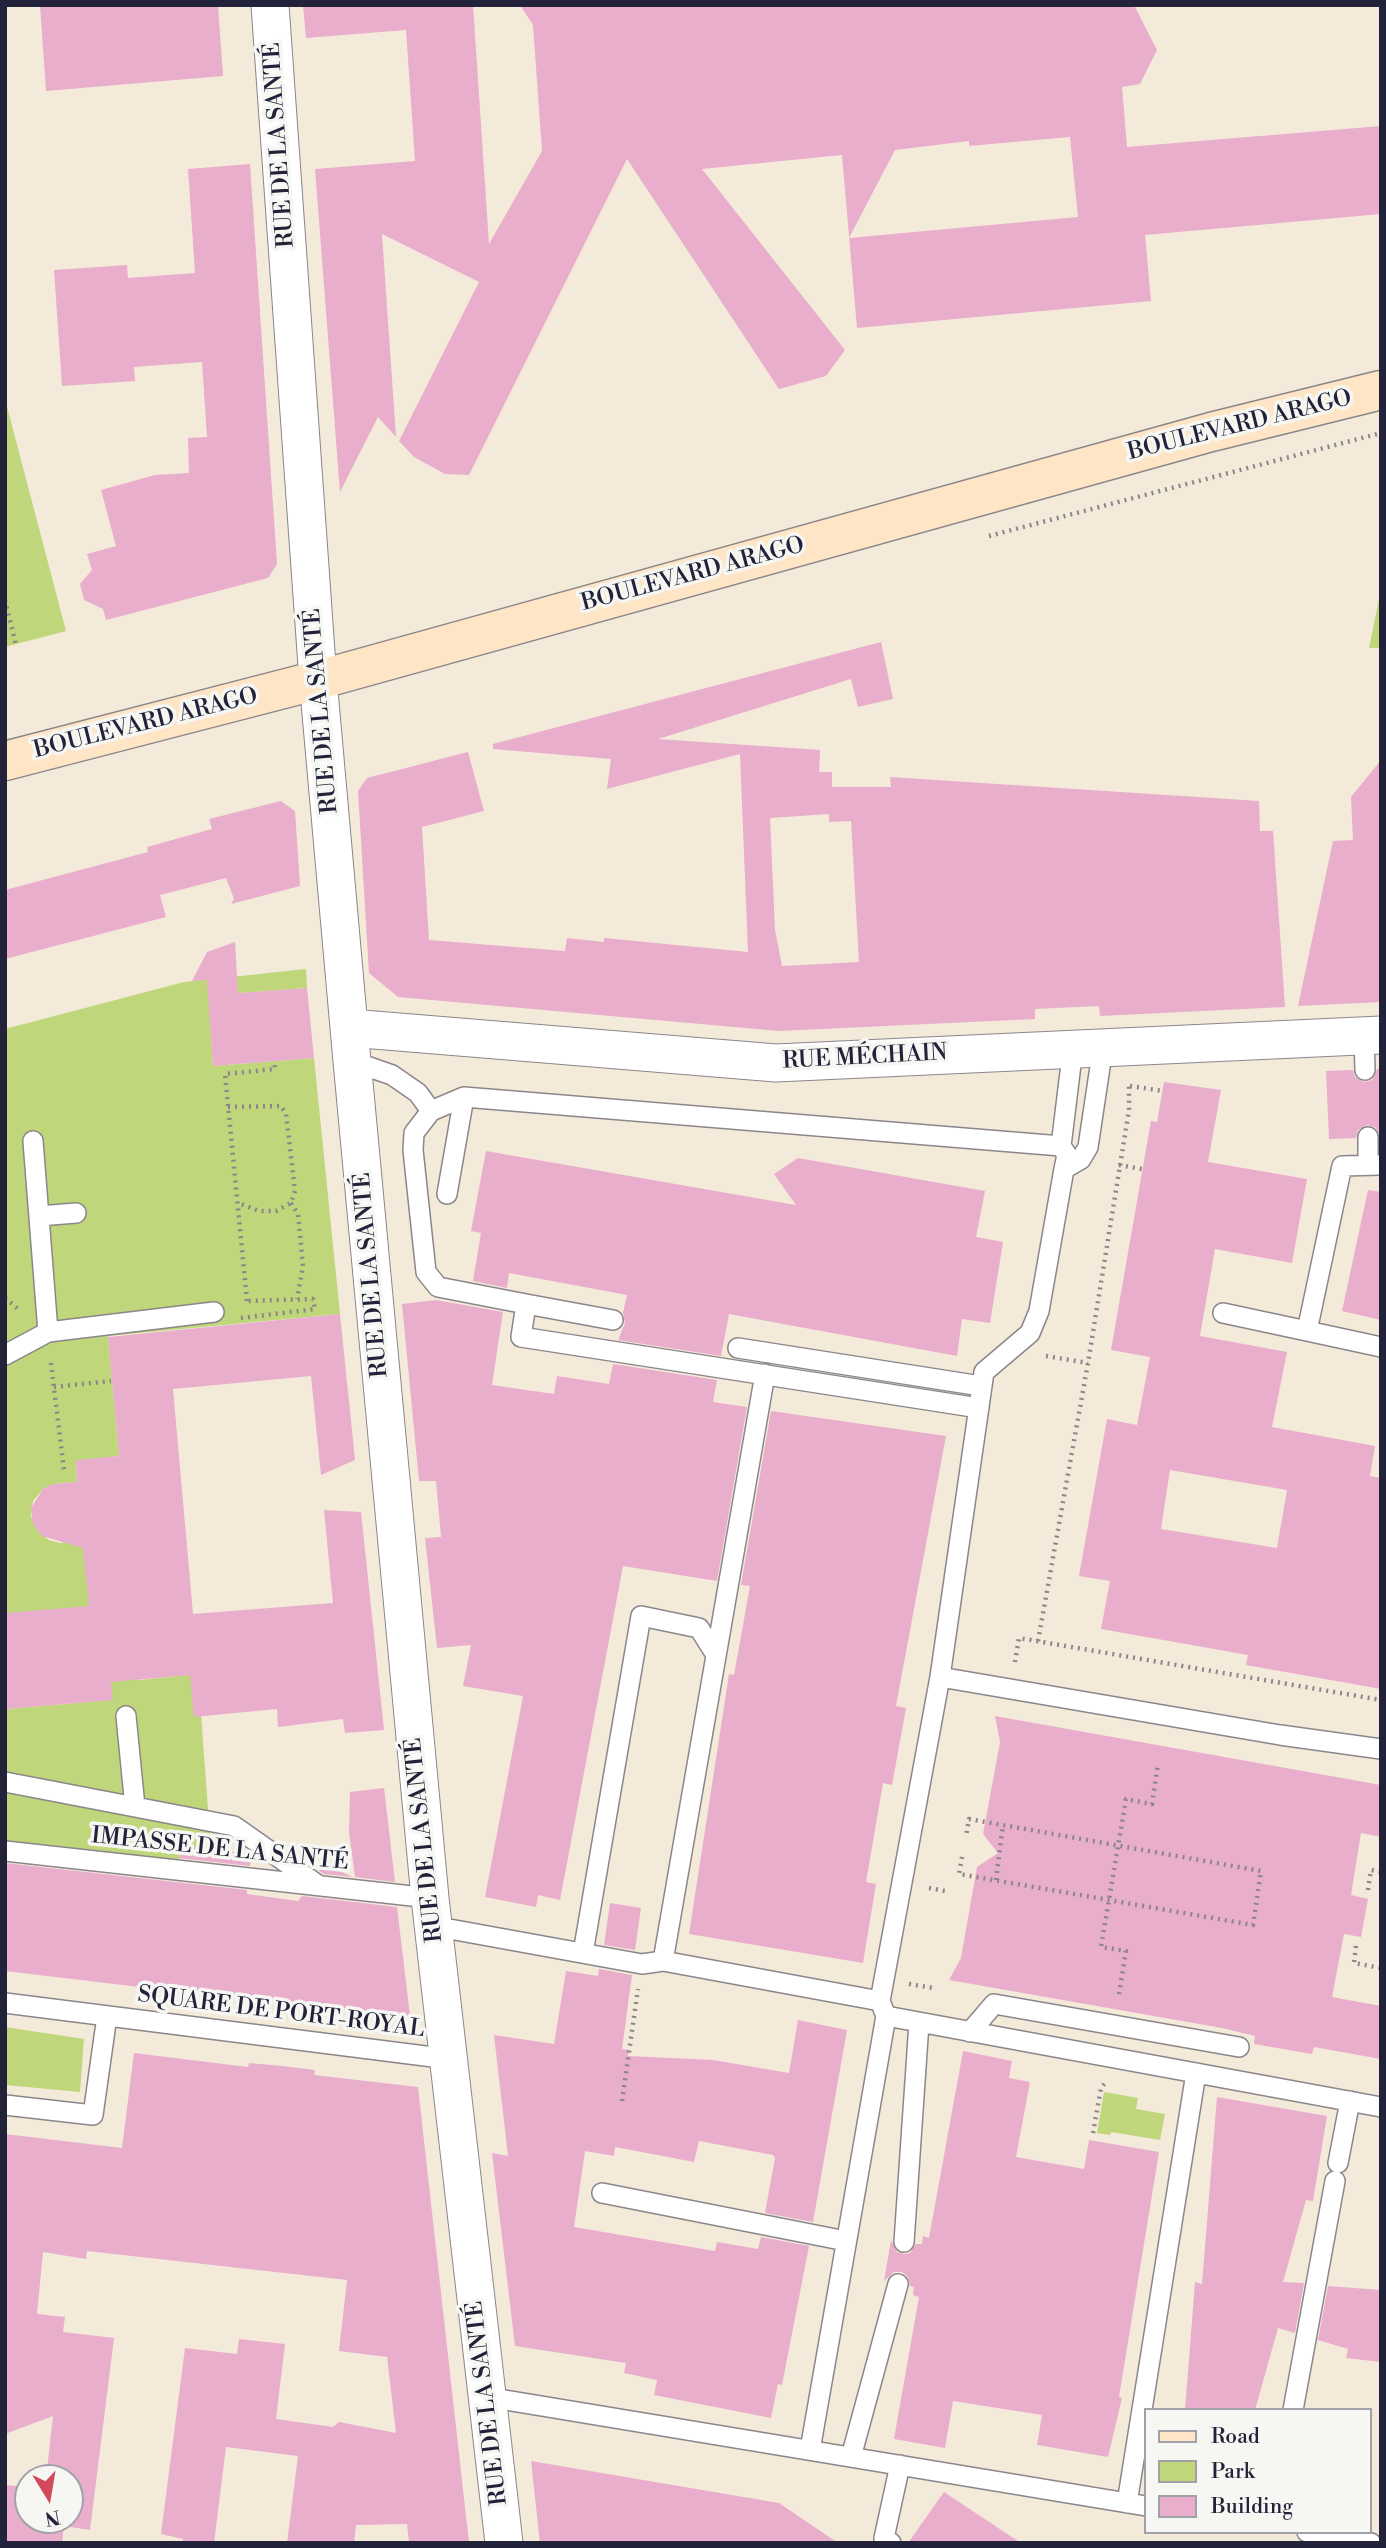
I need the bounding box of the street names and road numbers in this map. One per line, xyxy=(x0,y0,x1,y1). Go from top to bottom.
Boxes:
street label: RUE DE LA SANTÉ xyxy=(259,41,301,249)
street label: BOULEVARD ARAGO xyxy=(1125,385,1355,467)
street label: BOULEVARD ARAGO xyxy=(578,532,808,618)
street label: RUE DE LA SANTÉ xyxy=(299,607,345,815)
street label: BOULEVARD ARAGO xyxy=(31,683,261,765)
street label: RUE MÉCHAIN xyxy=(782,1040,948,1076)
street label: RUE DE LA SANTÉ xyxy=(349,1171,395,1379)
street label: RUE DE LA SANTÉ xyxy=(401,1736,449,1944)
street label: IMPASSE DE LA SANTÉ xyxy=(90,1823,350,1877)
street label: SQUARE DE PORT-ROYAL xyxy=(136,1982,426,2044)
street label: RUE DE LA SANTÉ xyxy=(462,2299,514,2507)

